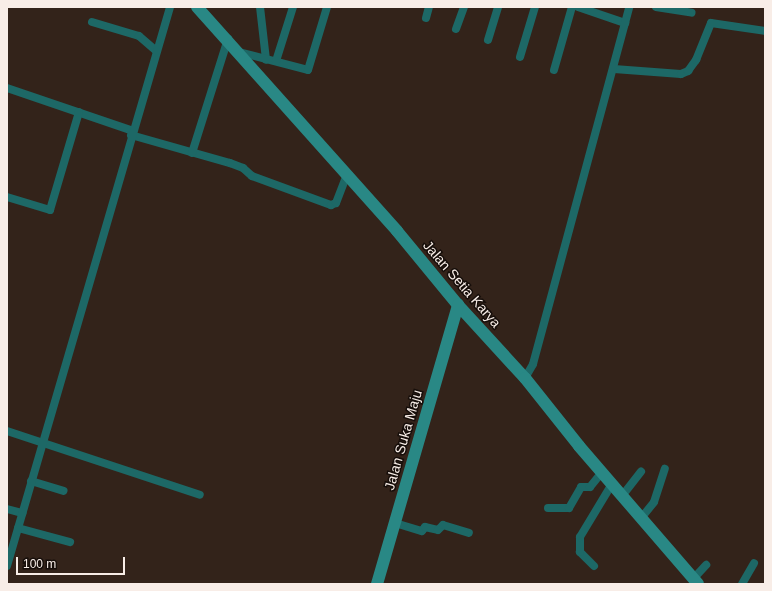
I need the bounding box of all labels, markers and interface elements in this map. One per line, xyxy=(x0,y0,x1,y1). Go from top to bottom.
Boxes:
street label: Jalan Setia Karya xyxy=(420,237,504,331)
street label: Jalan Suka Maju xyxy=(381,388,425,492)
scale bar xyxy=(18,549,127,575)
text: 100 m xyxy=(23,557,56,571)

